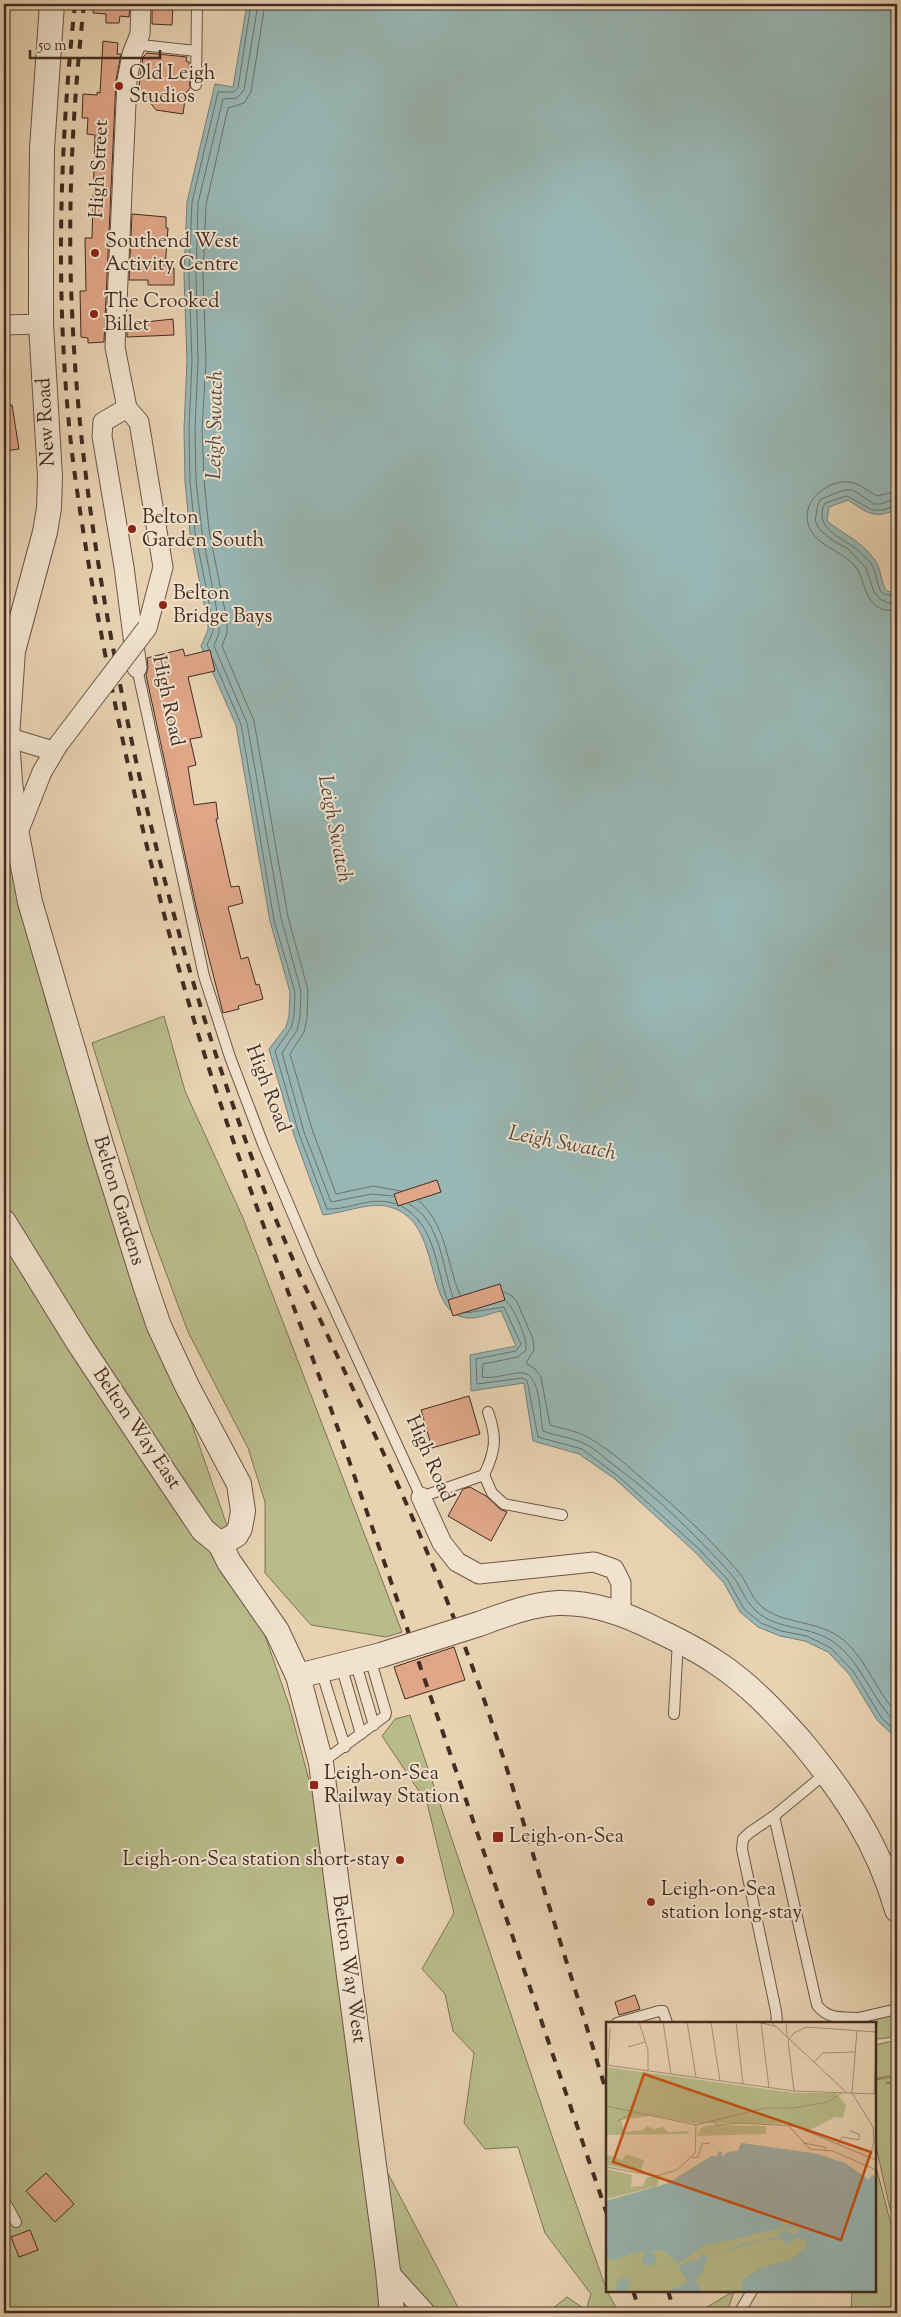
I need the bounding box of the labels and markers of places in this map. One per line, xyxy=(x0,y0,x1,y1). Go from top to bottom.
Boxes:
place label: Old Leigh Studios xyxy=(129,60,216,112)
marker: Old Leigh Studios xyxy=(113,80,125,92)
place label: Southend West Activity Centre xyxy=(105,228,239,280)
marker: Southend West Activity Centre xyxy=(89,247,101,259)
place label: The Crooked Billet xyxy=(104,288,219,340)
marker: The Crooked Billet xyxy=(88,308,100,320)
place label: Belton Garden South xyxy=(142,504,265,556)
marker: Belton Garden South xyxy=(126,523,138,535)
place label: Belton Bridge Bays xyxy=(173,580,273,632)
marker: Belton Bridge Bays xyxy=(157,599,169,611)
place label: Leigh-on-Sea Railway Station xyxy=(324,1760,460,1812)
marker: Leigh-on-Sea Railway Station xyxy=(308,1779,320,1791)
place label: Leigh-on-Sea xyxy=(509,1823,624,1852)
marker: Leigh-on-Sea xyxy=(491,1830,505,1844)
place label: Leigh-on-Sea station short-stay xyxy=(123,1846,390,1875)
marker: Leigh-on-Sea station short-stay xyxy=(394,1854,406,1866)
place label: Leigh-on-Sea station long-stay xyxy=(661,1876,802,1928)
marker: Leigh-on-Sea station long-stay xyxy=(645,1896,657,1908)

